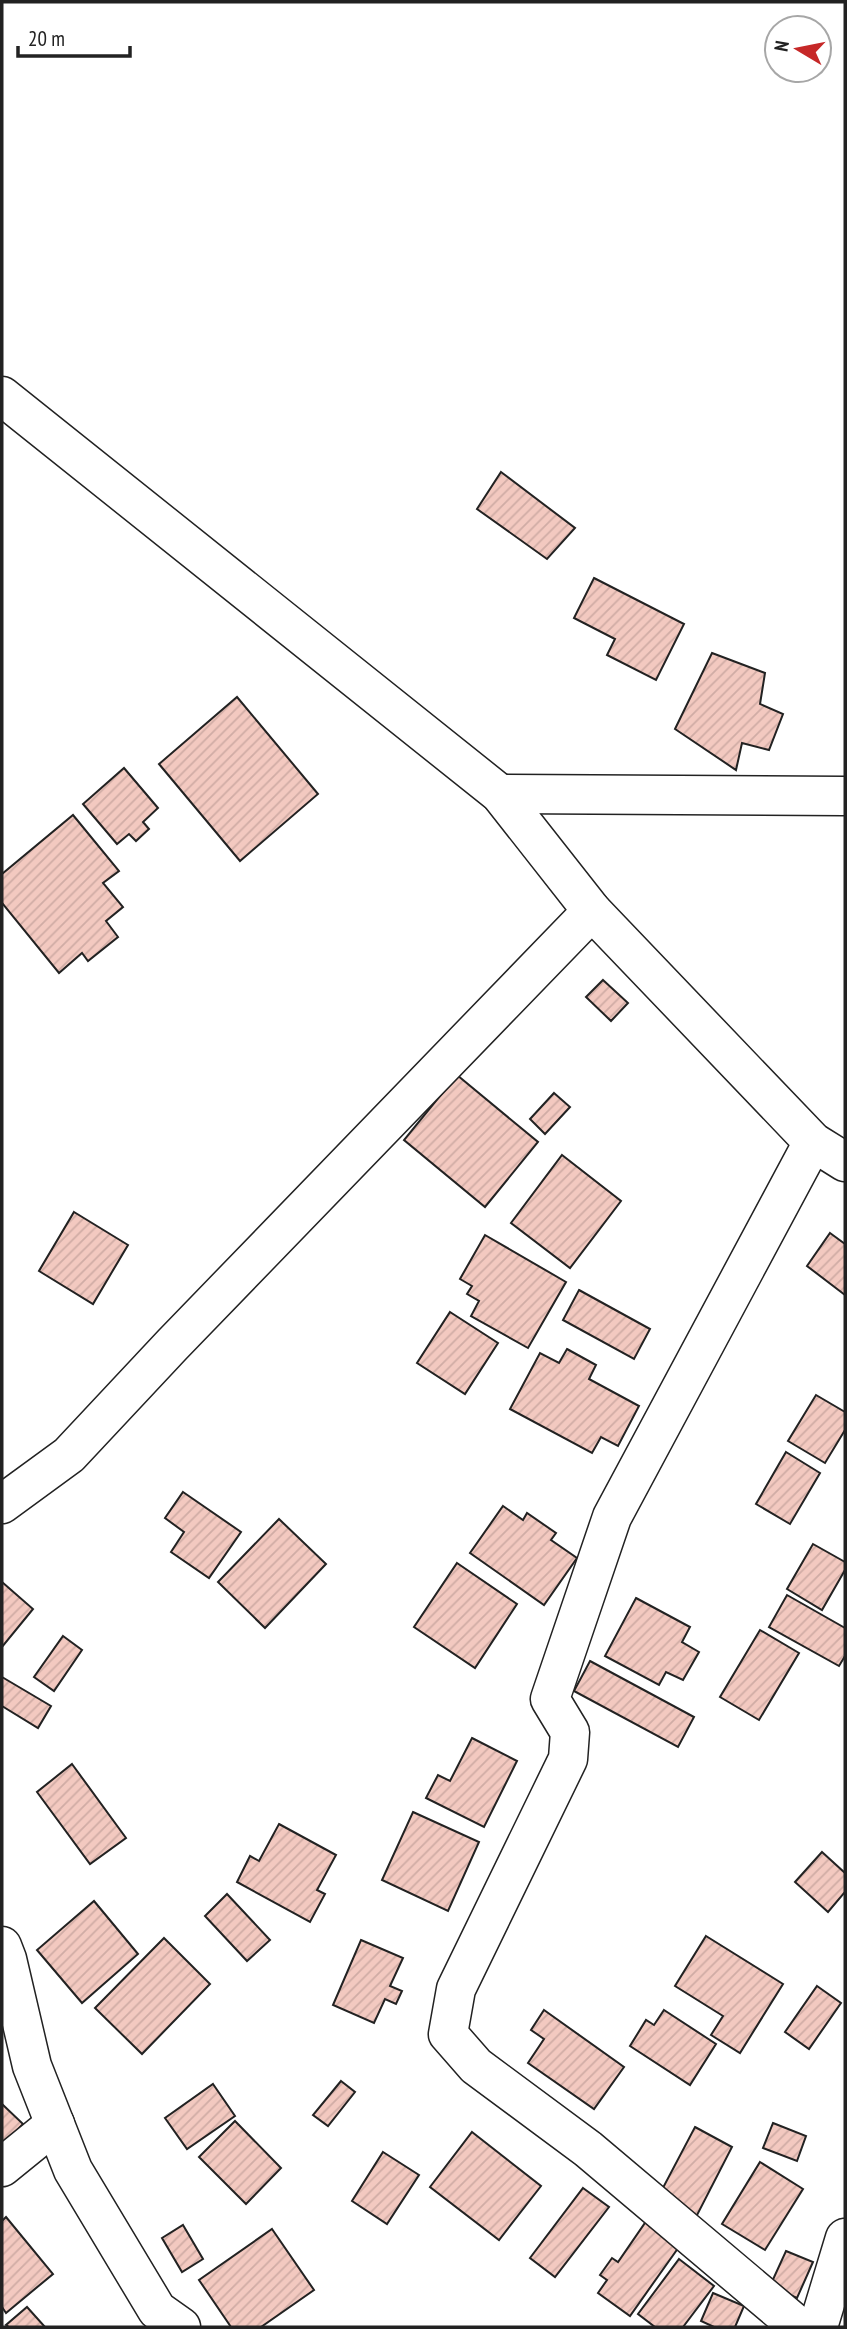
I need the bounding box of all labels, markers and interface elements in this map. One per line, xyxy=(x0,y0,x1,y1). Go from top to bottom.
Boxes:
scale bar xyxy=(18,14,130,58)
north arrow xyxy=(763,14,833,84)
text: 20 m xyxy=(28,25,65,52)
text: N xyxy=(769,39,794,53)

